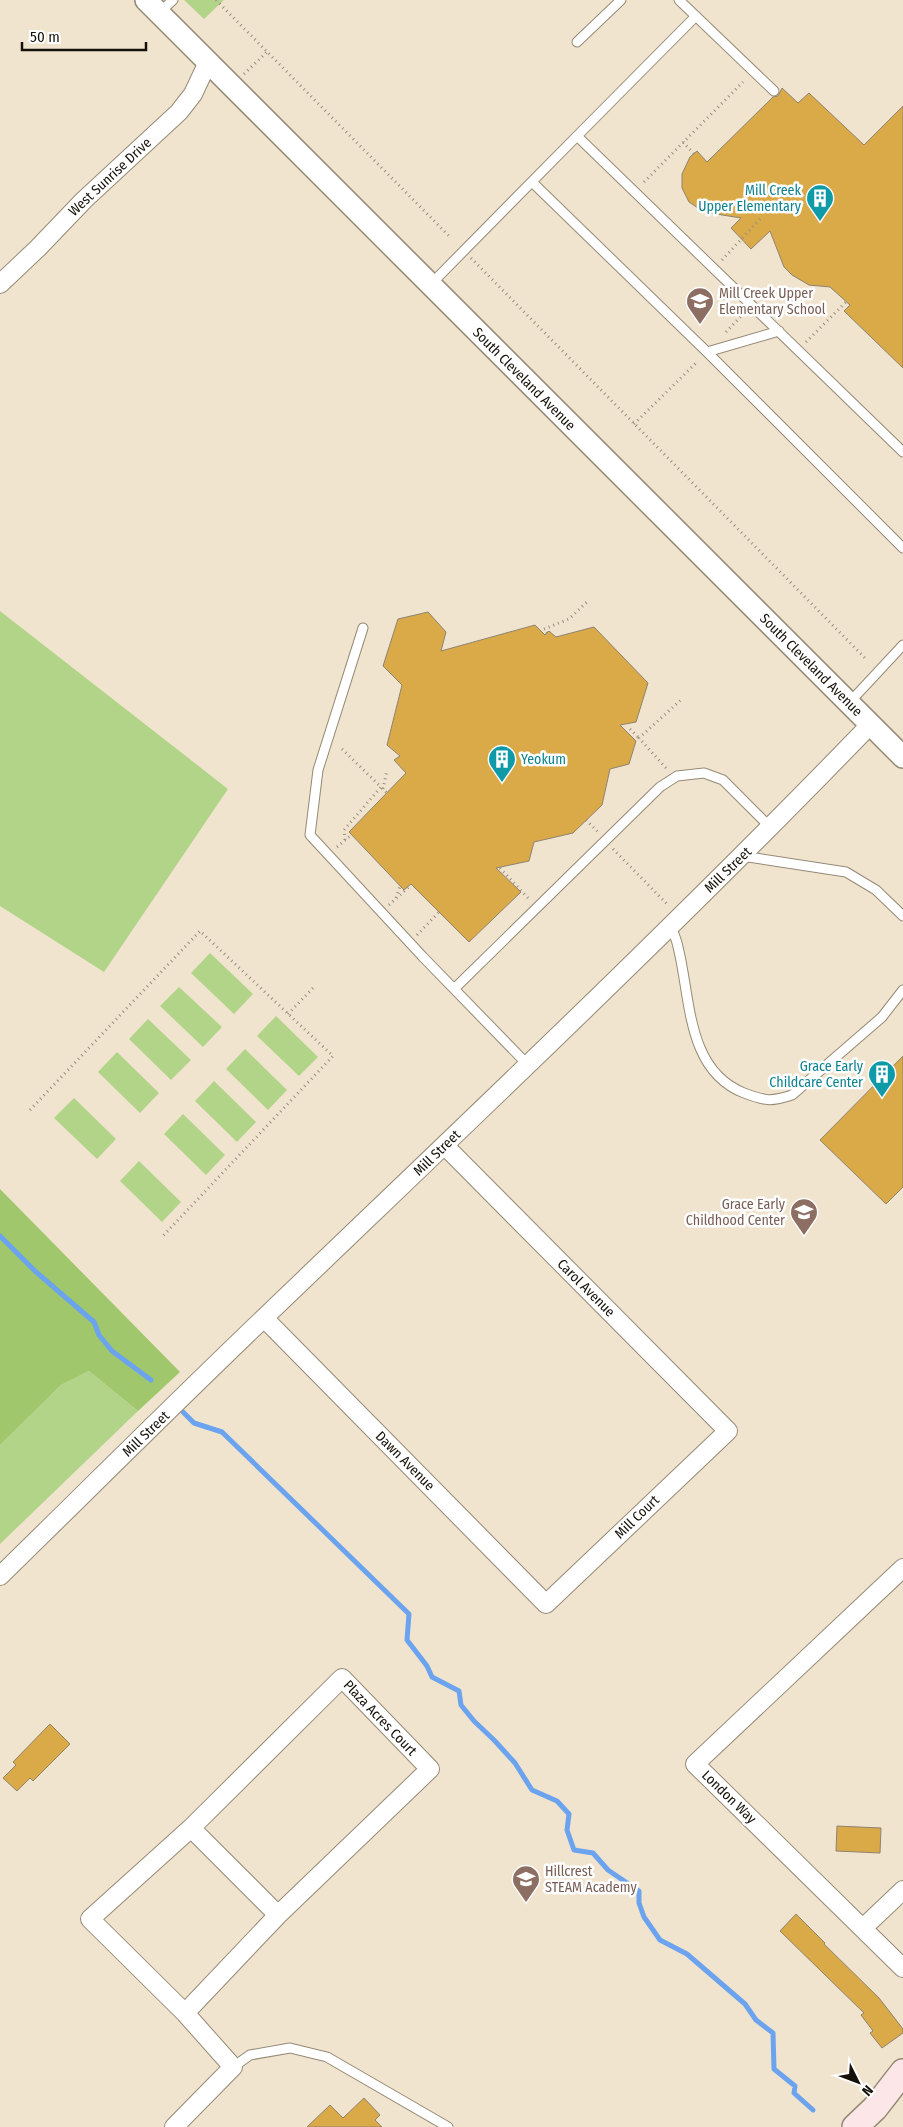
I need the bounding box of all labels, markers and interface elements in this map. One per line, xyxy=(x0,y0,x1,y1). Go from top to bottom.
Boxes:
scale bar xyxy=(22,20,146,52)
text: 50 m xyxy=(30,28,60,46)
street label: West Sunrise Drive xyxy=(65,134,155,220)
place label: Mill Creek Upper Elementary xyxy=(698,182,802,215)
building icon: Mill Creek Upper Elementary xyxy=(805,183,835,222)
place label: Mill Creek Upper Elementary School xyxy=(719,285,826,318)
school or university icon: Mill Creek Upper Elementary School xyxy=(685,286,715,325)
street label: South Cleveland Avenue xyxy=(469,324,579,434)
street label: South Cleveland Avenue xyxy=(756,610,866,720)
building icon: Yeokum xyxy=(487,744,517,783)
place label: Yeokum xyxy=(521,751,566,768)
street label: Mill Street xyxy=(701,843,755,896)
place label: Grace Early Childcare Center xyxy=(769,1058,864,1091)
building icon: Grace Early Childcare Center xyxy=(867,1059,897,1098)
street label: Mill Street xyxy=(410,1126,464,1179)
place label: Grace Early Childhood Center xyxy=(686,1196,786,1229)
school or university icon: Grace Early Childhood Center xyxy=(789,1197,819,1236)
street label: Carol Avenue xyxy=(554,1256,618,1320)
street label: Mill Street xyxy=(119,1407,173,1460)
street label: Dawn Avenue xyxy=(372,1428,438,1494)
street label: Mill Court xyxy=(611,1491,663,1542)
street label: Plaza Acres Court xyxy=(340,1677,421,1760)
street label: London Way xyxy=(698,1767,760,1828)
place label: Hillcrest STEAM Academy xyxy=(545,1863,637,1896)
school or university icon: Hillcrest STEAM Academy xyxy=(511,1864,541,1903)
north arrow xyxy=(833,2057,883,2107)
text: N xyxy=(858,2082,876,2099)

